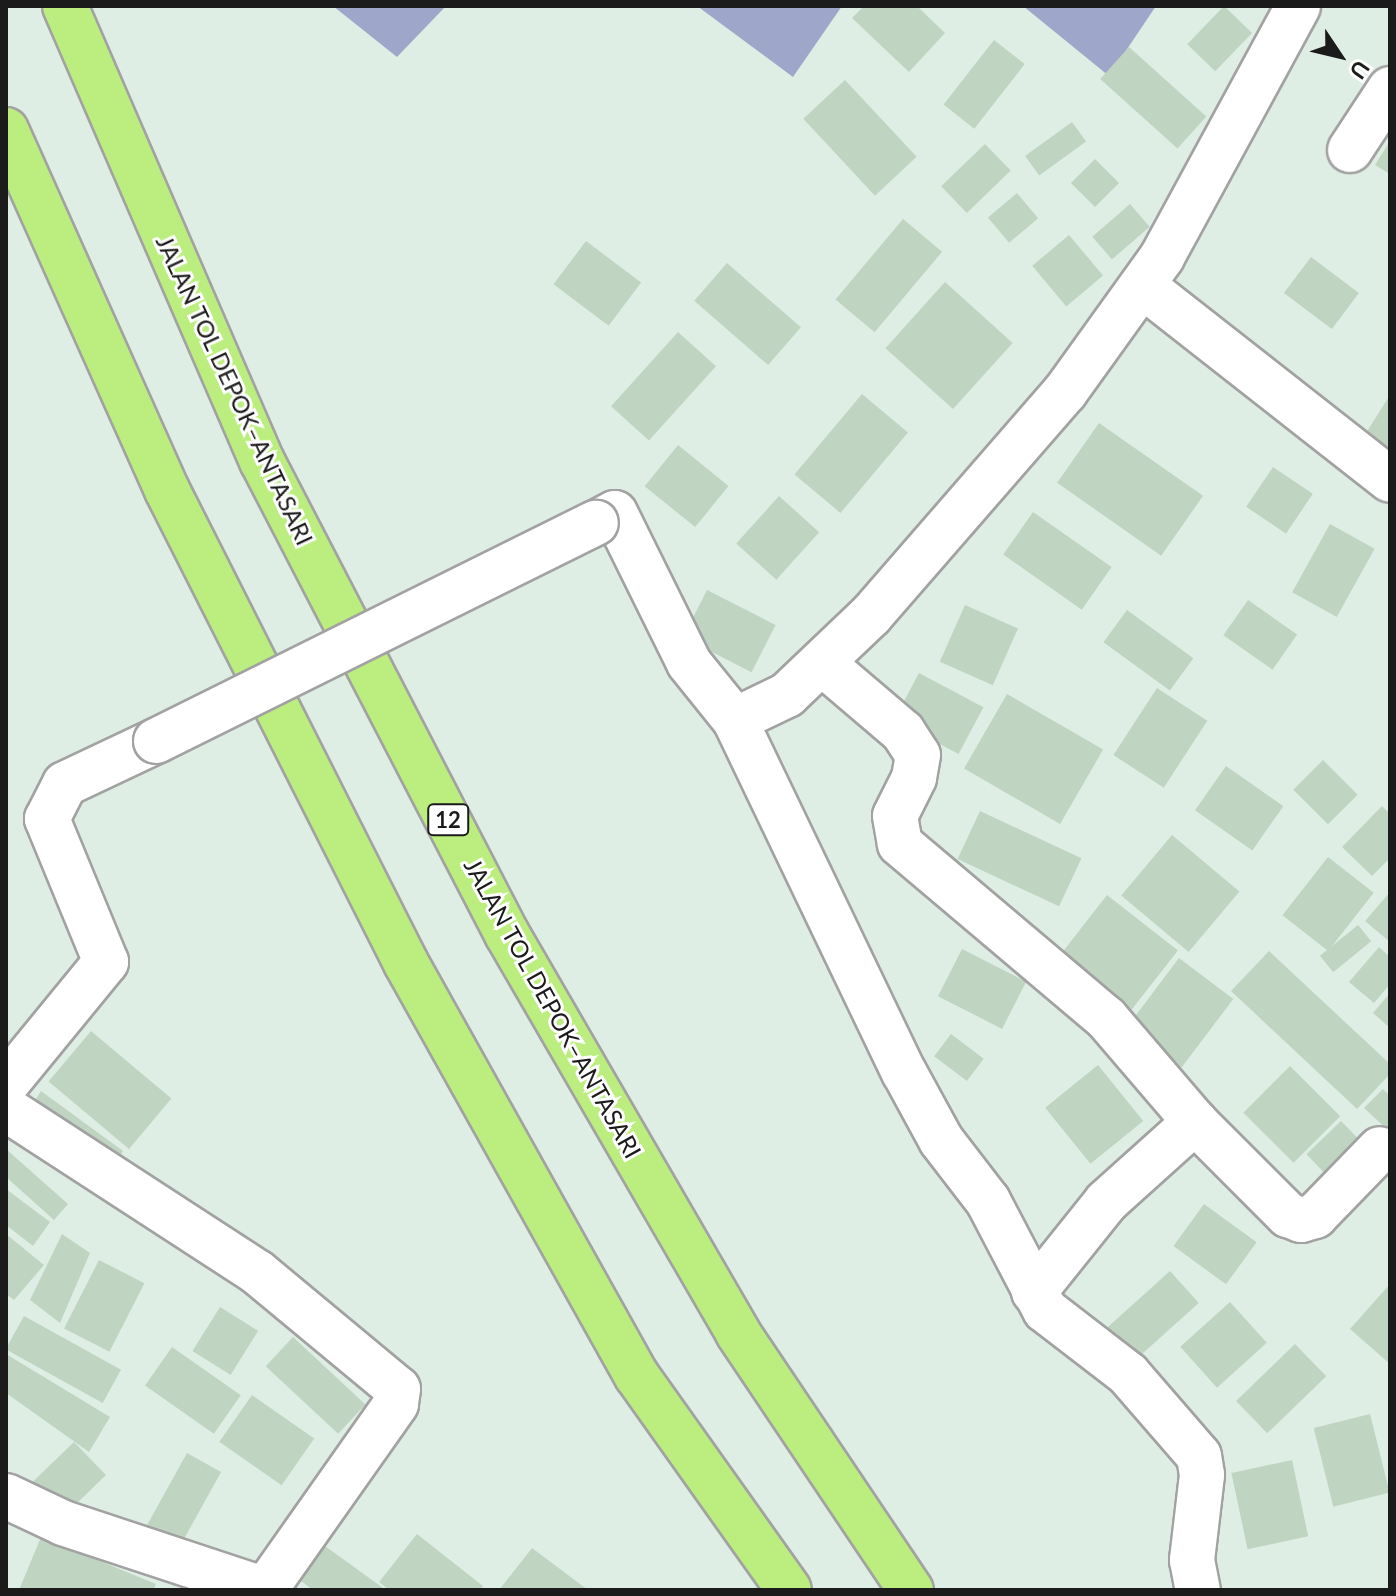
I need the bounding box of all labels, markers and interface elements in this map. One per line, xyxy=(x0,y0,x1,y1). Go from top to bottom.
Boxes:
north arrow xyxy=(1300,16,1380,96)
text: U xyxy=(1344,56,1376,84)
street label: JALAN TOL DEPOK–ANTASARI xyxy=(150,230,320,550)
road number: 12 xyxy=(426,802,470,838)
street label: JALAN TOL DEPOK–ANTASARI xyxy=(458,852,648,1164)

